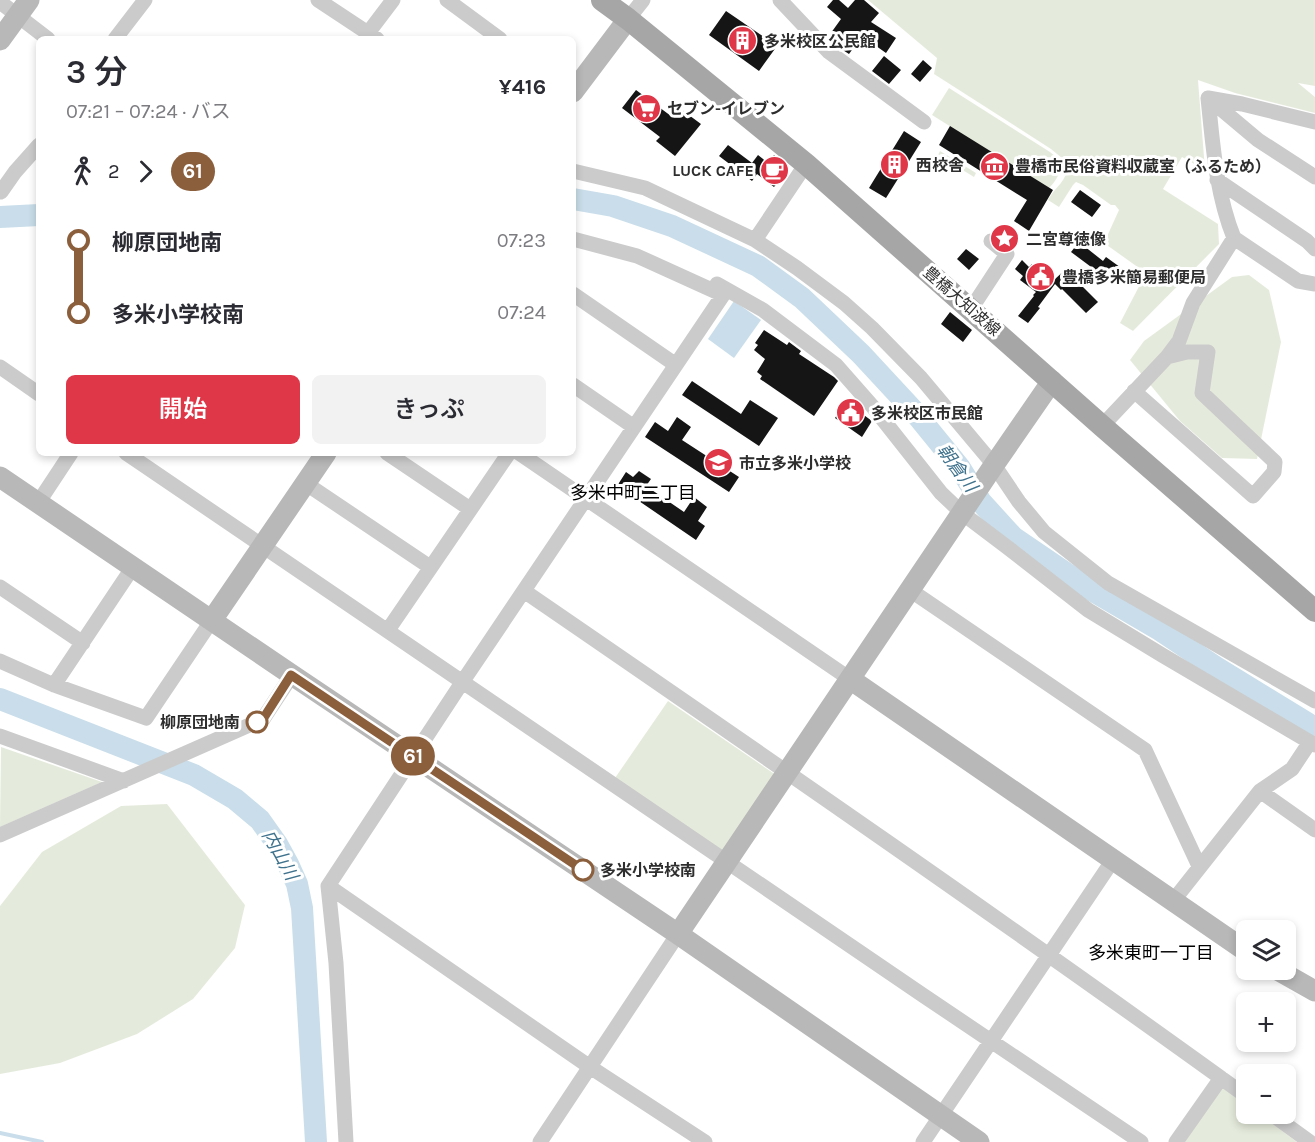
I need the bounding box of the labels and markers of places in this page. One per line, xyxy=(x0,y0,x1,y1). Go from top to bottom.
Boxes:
building icon: 多米校区公民館 xyxy=(727,25,759,57)
place label: 多米校区公民館 xyxy=(764,32,876,51)
supermarket icon: セブン-イレブン xyxy=(630,92,662,124)
place label: セブン-イレブン xyxy=(667,99,785,118)
building icon: 西校舎 xyxy=(879,149,911,181)
museum icon: 豊橋市民俗資料収蔵室（ふるため） xyxy=(978,150,1010,182)
cafe icon: LUCK CAFE xyxy=(759,154,791,186)
place label: 西校舎 xyxy=(916,156,964,175)
place label: 豊橋市民俗資料収蔵室（ふるため） xyxy=(1015,157,1271,176)
place label: LUCK CAFE xyxy=(672,161,754,180)
place icon: 二宮尊徳像 xyxy=(989,223,1021,255)
place label: 二宮尊徳像 xyxy=(1026,230,1106,249)
public building icon: 豊橋多米簡易郵便局 xyxy=(1025,261,1057,293)
place label: 豊橋多米簡易郵便局 xyxy=(1062,268,1206,287)
public building icon: 多米校区市民館 xyxy=(834,397,866,429)
place label: 多米校区市民館 xyxy=(871,404,983,423)
school or university icon: 市立多米小学校 xyxy=(702,447,734,479)
place label: 市立多米小学校 xyxy=(739,454,851,473)
marker: 柳原団地南 xyxy=(246,711,268,733)
place label: 柳原団地南 xyxy=(160,713,240,732)
marker: 多米小学校南 xyxy=(572,859,594,881)
place label: 多米小学校南 xyxy=(600,861,696,880)

